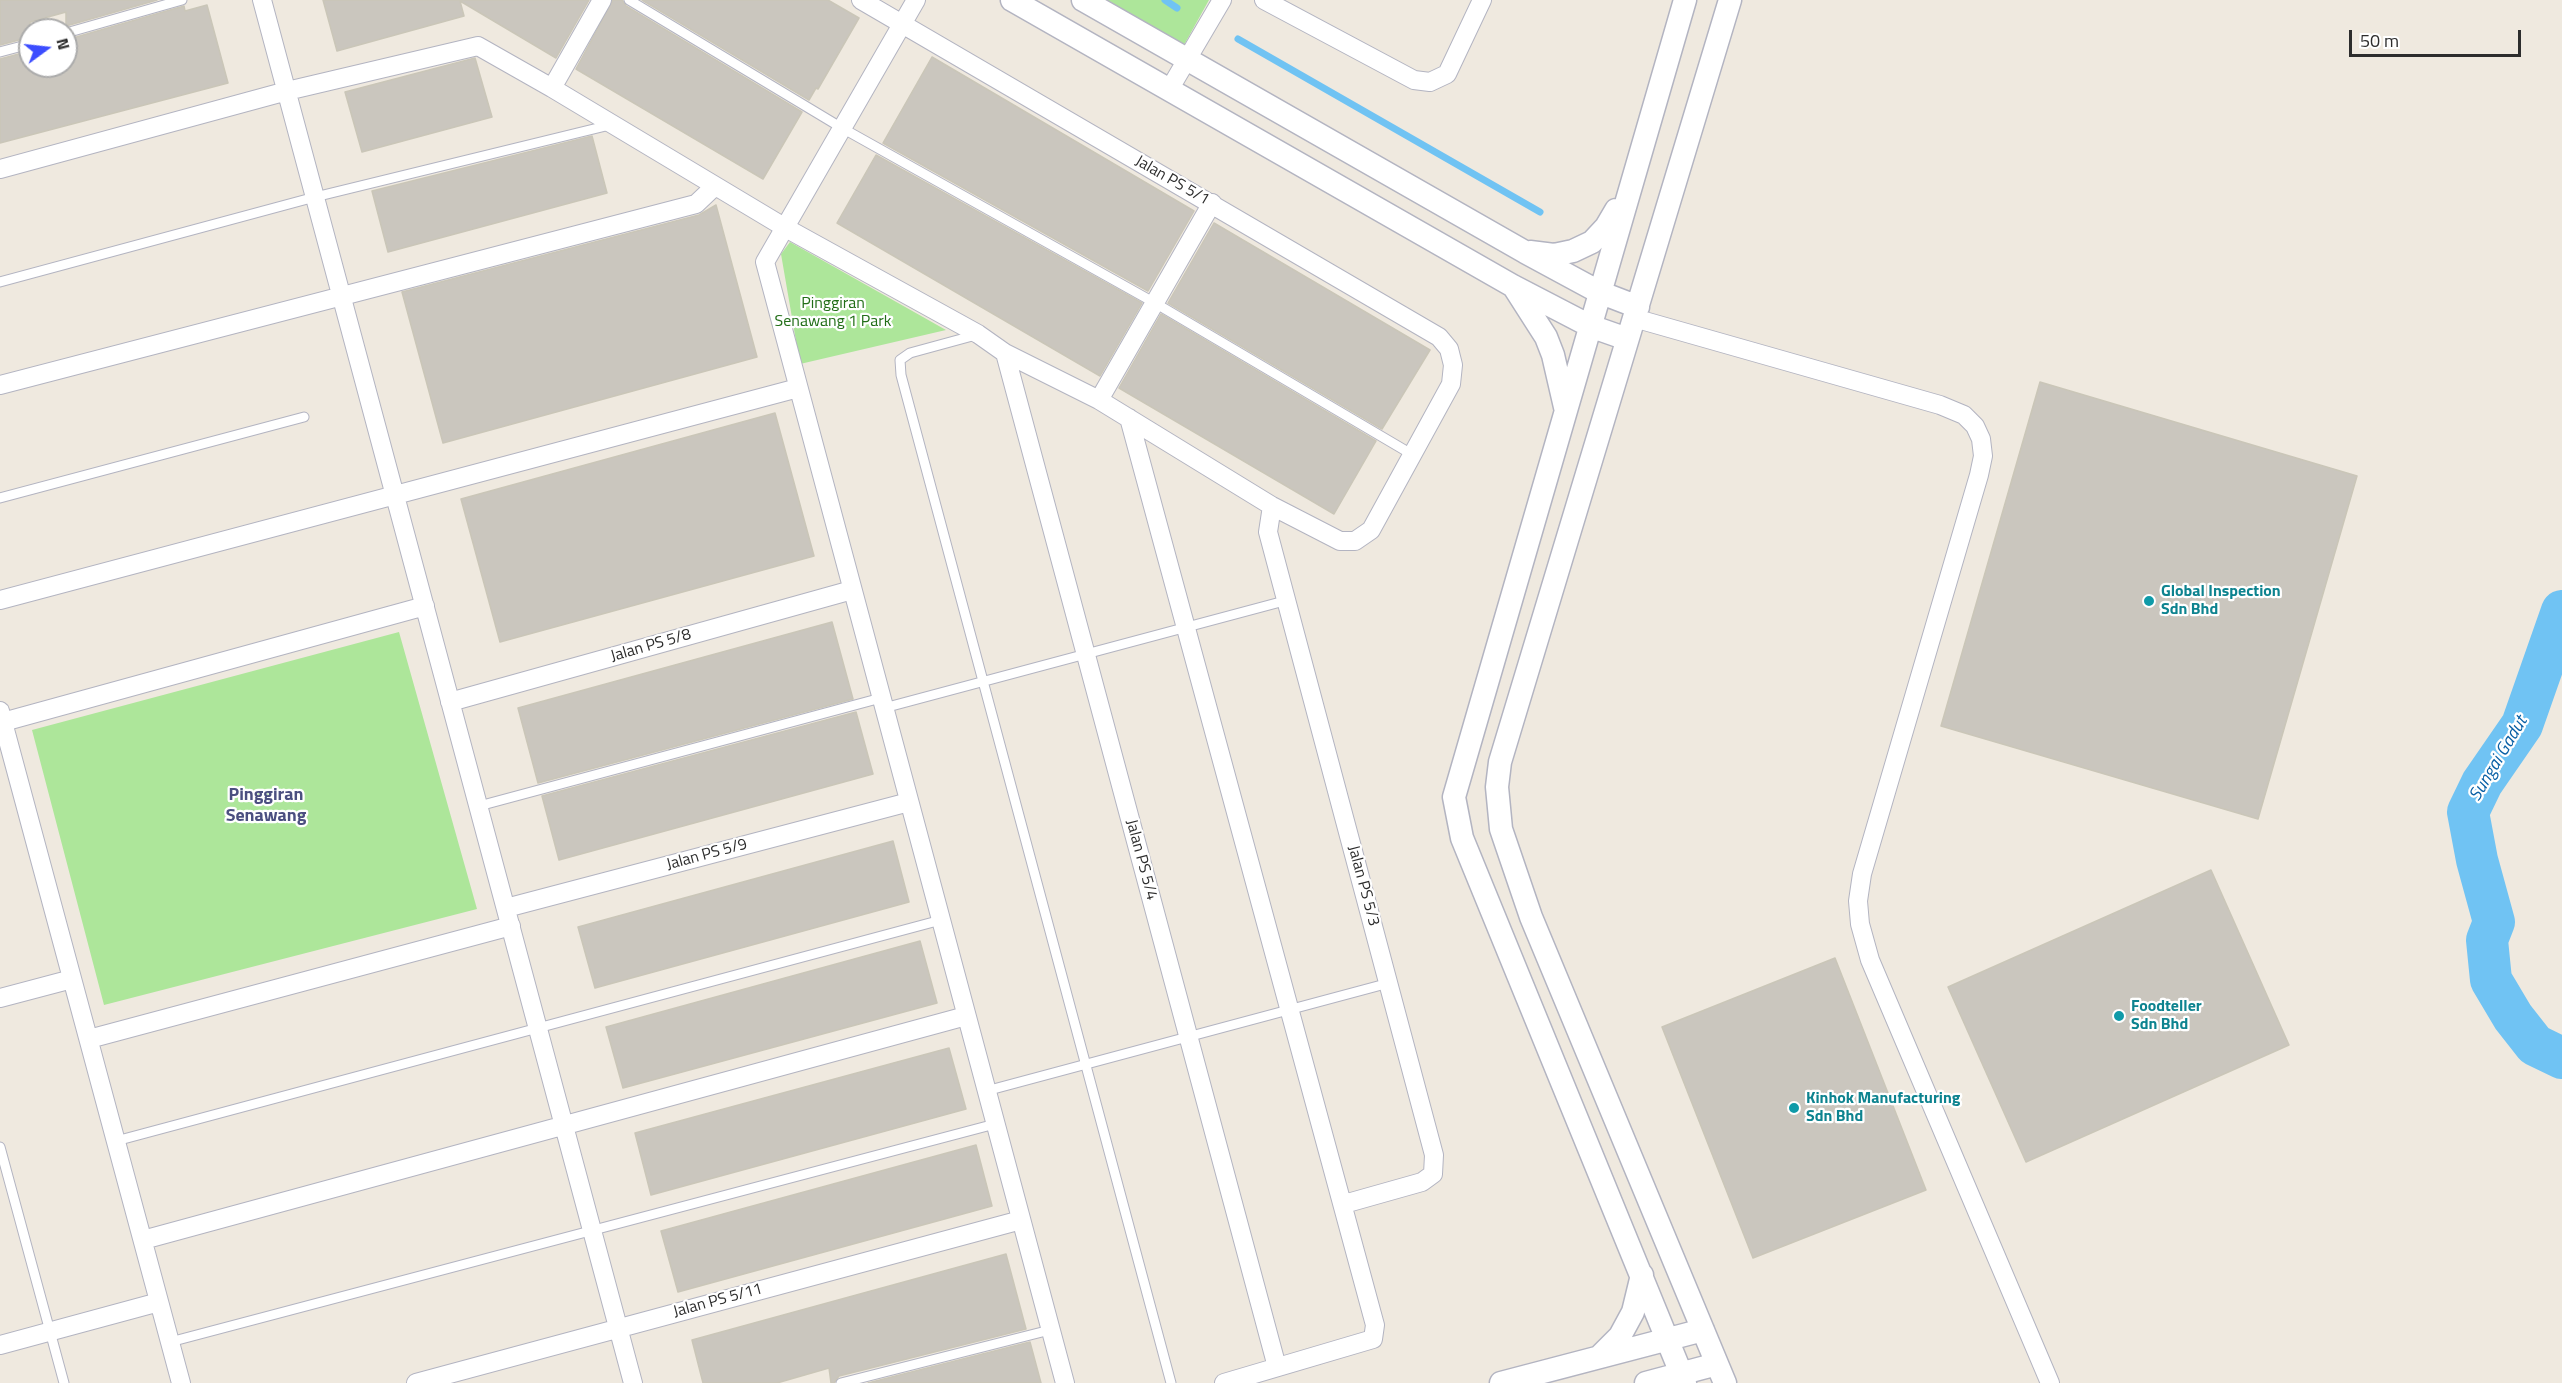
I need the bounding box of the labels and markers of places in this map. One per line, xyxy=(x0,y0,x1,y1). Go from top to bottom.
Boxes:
place label: Global Inspection Sdn Bhd xyxy=(2161,582,2281,620)
marker: Global Inspection Sdn Bhd xyxy=(2142,594,2156,608)
place label: Foodteller Sdn Bhd xyxy=(2131,997,2202,1035)
marker: Foodteller Sdn Bhd xyxy=(2112,1009,2126,1023)
place label: Kinhok Manufacturing Sdn Bhd xyxy=(1806,1089,1960,1127)
marker: Kinhok Manufacturing Sdn Bhd xyxy=(1787,1101,1801,1115)

